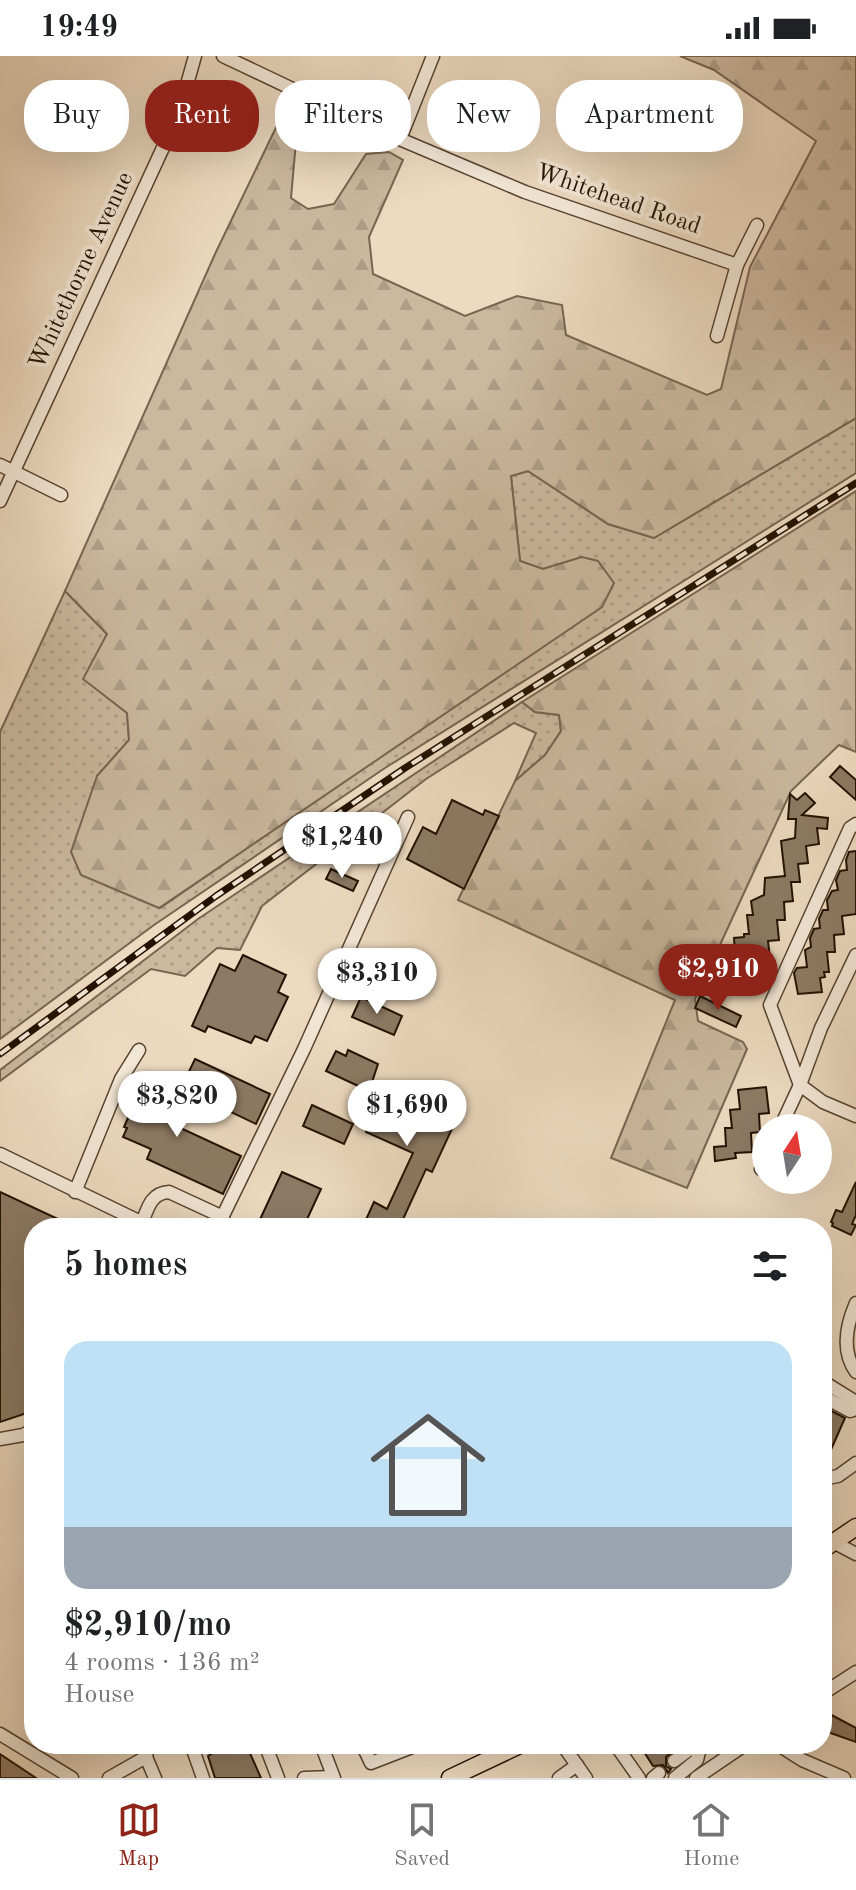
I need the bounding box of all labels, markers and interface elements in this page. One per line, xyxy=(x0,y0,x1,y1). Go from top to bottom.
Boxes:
text: 19:49 xyxy=(40,13,118,43)
chip: Buy xyxy=(24,80,129,152)
chip: Rent xyxy=(145,80,259,152)
chip: Filters xyxy=(275,80,411,152)
chip: New xyxy=(427,80,540,152)
chip: Apartment xyxy=(556,80,743,152)
street label: Whitehead Road xyxy=(532,160,704,240)
street label: Whitethorne Avenue xyxy=(26,169,138,373)
pin: $1,240 xyxy=(277,812,407,880)
text: $1,240 xyxy=(301,825,383,851)
pin: $2,910 xyxy=(653,944,783,1012)
pin: $3,310 xyxy=(312,948,442,1016)
text: $2,910 xyxy=(677,957,759,983)
text: $3,310 xyxy=(336,961,418,987)
pin: $3,820 xyxy=(112,1071,242,1139)
pin: $1,690 xyxy=(342,1080,472,1148)
text: $3,820 xyxy=(136,1084,218,1110)
text: $1,690 xyxy=(366,1093,448,1119)
north arrow xyxy=(752,1114,832,1194)
map controls xyxy=(752,1114,832,1194)
icon: filters xyxy=(748,1244,792,1288)
text: 5 homes xyxy=(64,1249,187,1283)
icon: home xyxy=(356,1393,500,1537)
text: $2,910/mo xyxy=(64,1609,232,1643)
text: 4 rooms · 136 m² xyxy=(64,1650,260,1676)
text: House xyxy=(64,1682,135,1708)
tab: Map xyxy=(117,1798,161,1873)
tab: Saved xyxy=(394,1798,450,1873)
tab: Home xyxy=(683,1798,739,1873)

